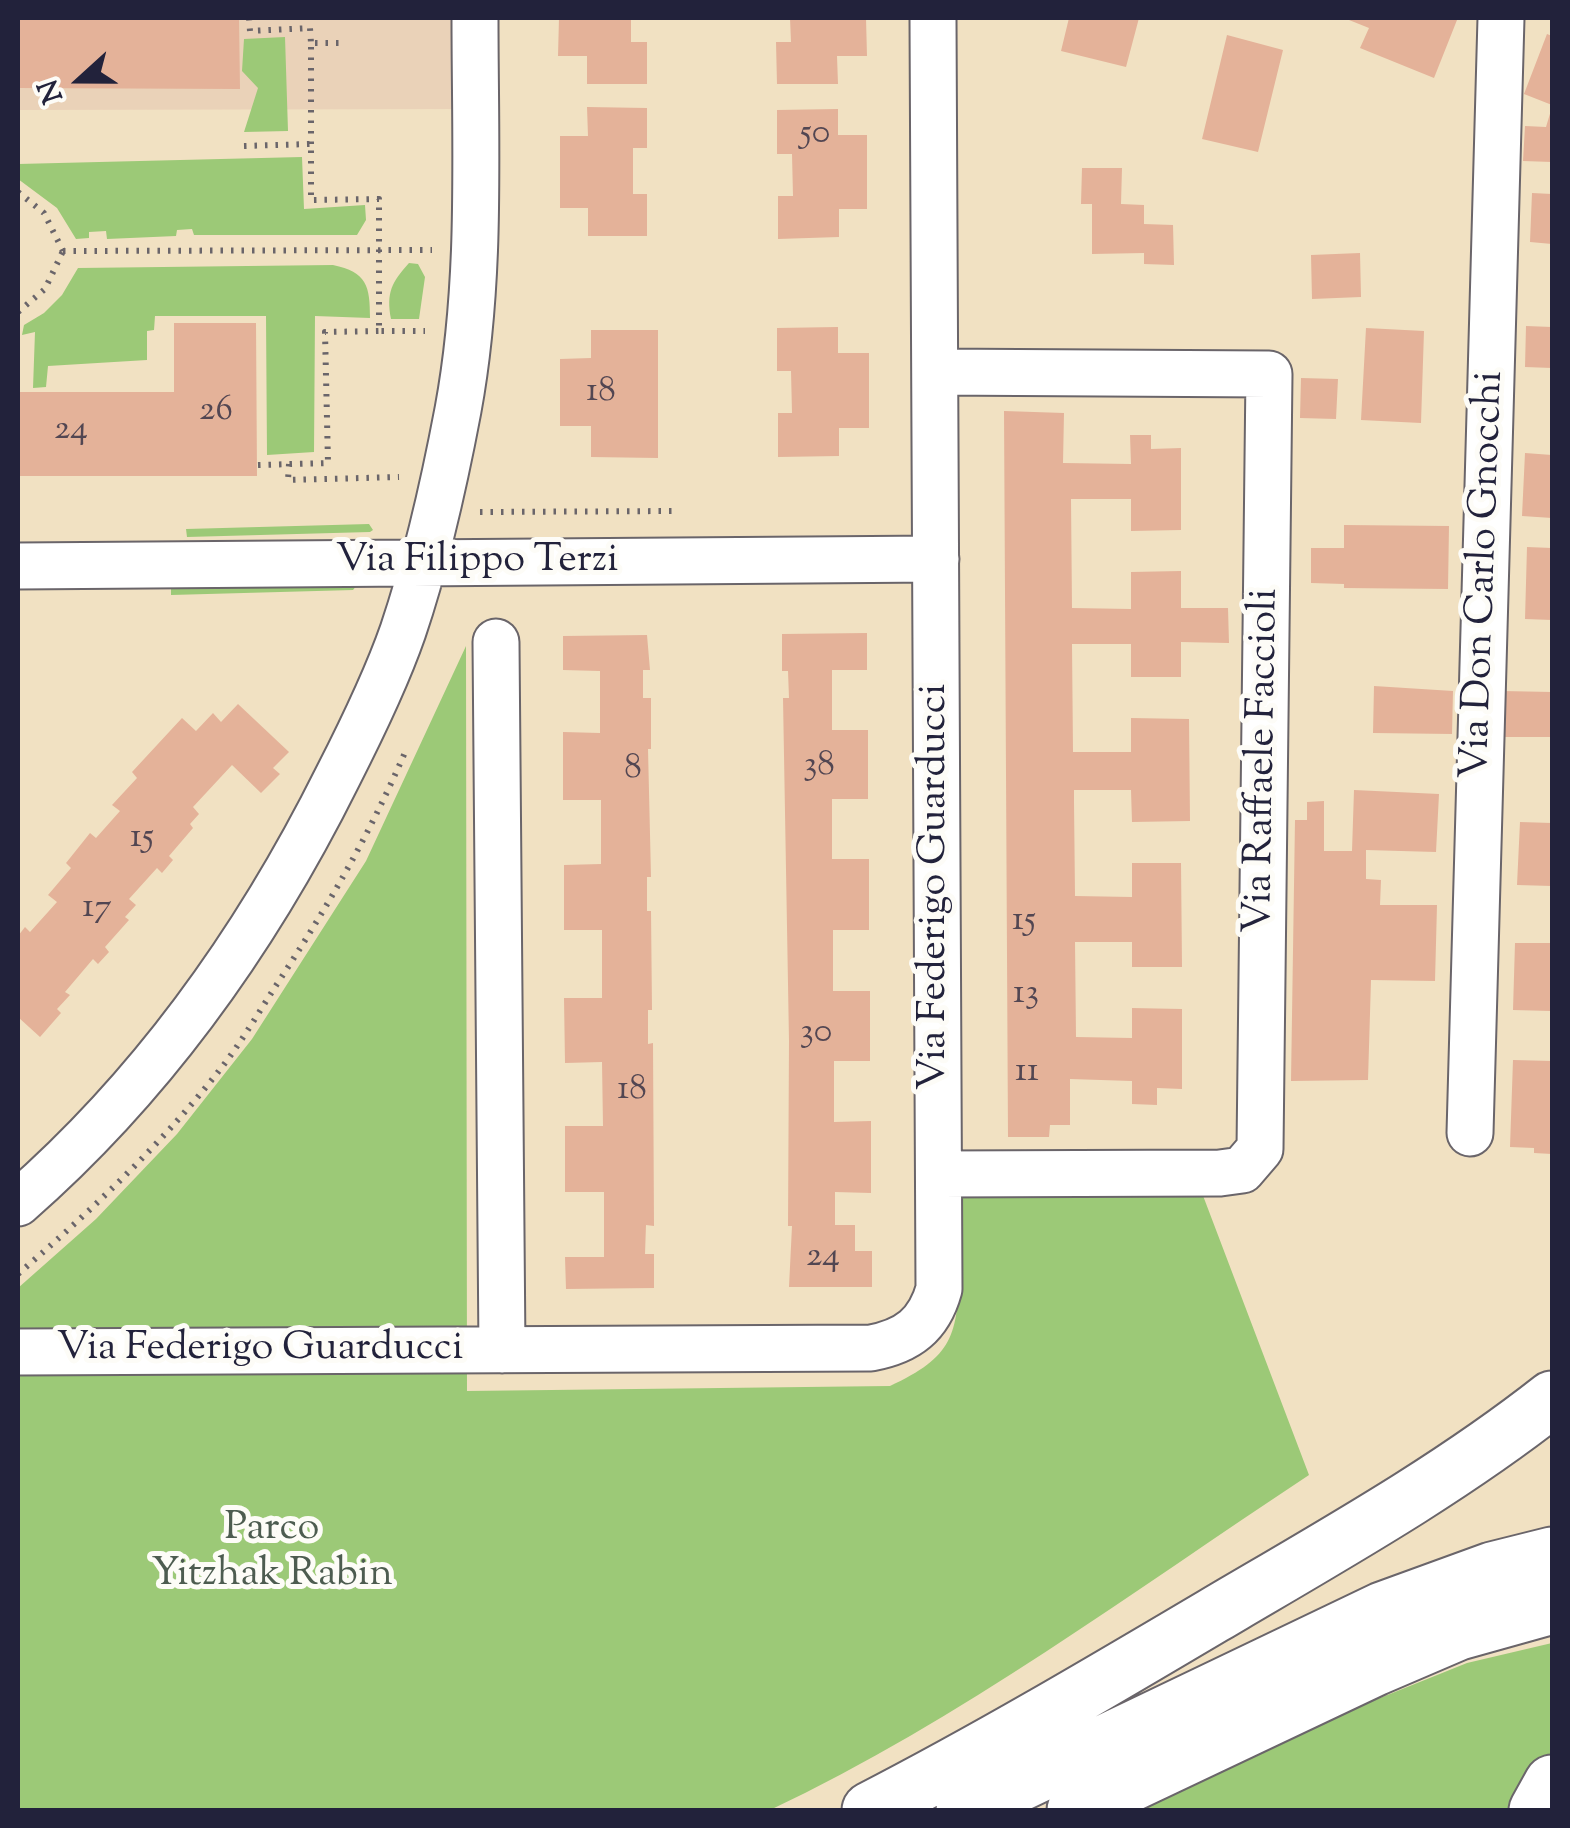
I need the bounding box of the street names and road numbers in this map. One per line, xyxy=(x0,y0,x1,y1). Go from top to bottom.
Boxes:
street label: Via Don Carlo Gnocchi xyxy=(1455,370,1517,780)
street label: Via Filippo Terzi xyxy=(336,539,618,587)
street label: Via Raffaele Faccioli xyxy=(1238,588,1292,934)
street label: Via Federigo Guarducci xyxy=(913,684,961,1090)
street label: Via Federigo Guarducci xyxy=(57,1327,463,1375)

